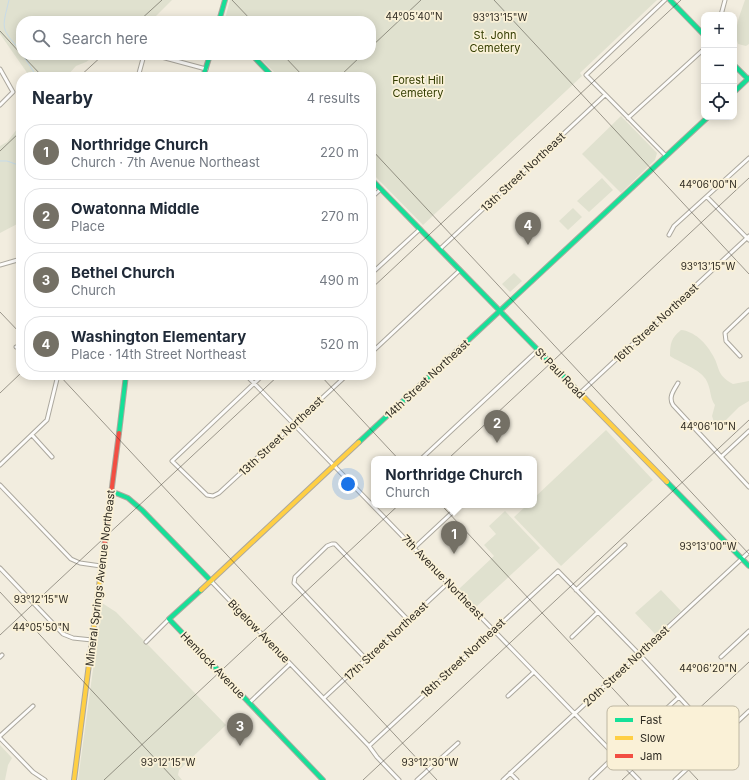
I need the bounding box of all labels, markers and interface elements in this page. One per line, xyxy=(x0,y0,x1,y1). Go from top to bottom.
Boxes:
text: 44°05'40"N xyxy=(385,10,443,22)
text: 93°13'15"W xyxy=(473,11,527,23)
map controls xyxy=(701,12,737,120)
button: + xyxy=(701,12,737,48)
search box xyxy=(16,16,376,60)
icon: search xyxy=(30,27,52,49)
park label: St. John Cemetery xyxy=(470,28,520,55)
text: Search here xyxy=(62,29,148,48)
button: − xyxy=(701,48,737,84)
park label: Forest Hill Cemetery xyxy=(392,73,444,100)
button: locate xyxy=(701,84,737,120)
text: Nearby xyxy=(32,88,93,108)
text: 4 results xyxy=(307,90,360,106)
street label: 13th Street Northeast xyxy=(478,129,568,215)
text: Northridge Church xyxy=(71,135,208,154)
text: 1 xyxy=(43,144,49,160)
text: 220 m xyxy=(320,144,359,160)
text: Church · 7th Avenue Northeast xyxy=(71,154,260,170)
text: 44°06'00"N xyxy=(679,178,737,190)
text: Owatonna Middle xyxy=(71,199,199,218)
text: 2 xyxy=(42,208,50,224)
text: 270 m xyxy=(321,208,359,224)
pin: 4 xyxy=(515,212,541,245)
text: Place xyxy=(71,218,105,234)
text: 93°13'15"W xyxy=(681,260,735,272)
text: Bethel Church xyxy=(71,263,175,282)
text: 3 xyxy=(42,272,50,288)
text: 490 m xyxy=(319,272,359,288)
street label: 16th Street Northeast xyxy=(611,280,701,366)
text: Church xyxy=(71,282,116,298)
text: Washington Elementary xyxy=(71,327,246,346)
text: 4 xyxy=(42,336,50,352)
text: 520 m xyxy=(320,336,359,352)
street label: 14th Street Northeast xyxy=(382,336,472,422)
street label: St Paul Road xyxy=(532,344,588,402)
text: Place · 14th Street Northeast xyxy=(71,346,246,362)
street label: 13th Street Northeast xyxy=(236,393,326,479)
pin: 2 xyxy=(484,410,510,443)
text: 44°06'10"N xyxy=(680,420,736,432)
popup xyxy=(371,456,537,508)
text: Northridge Church xyxy=(385,465,523,484)
your location xyxy=(338,474,358,494)
text: Church xyxy=(385,484,430,500)
street label: Mineral Springs Avenue Northeast xyxy=(82,489,118,667)
pin: 1 xyxy=(441,521,467,554)
street label: 7th Avenue Northeast xyxy=(399,532,487,623)
text: 93°13'00"W xyxy=(679,540,737,552)
text: 93°12'15"W xyxy=(14,593,68,605)
street label: Bigelow Avenue xyxy=(225,596,293,666)
street label: 17th Street Northeast xyxy=(341,598,431,683)
street label: 18th Street Northeast xyxy=(418,615,508,701)
text: 44°05'50"N xyxy=(12,621,70,633)
street label: 20th Street Northeast xyxy=(580,622,672,709)
street label: Hemlock Avenue xyxy=(178,629,248,701)
text: 44°06'20"N xyxy=(679,662,737,674)
legend xyxy=(607,706,739,770)
pin: 3 xyxy=(227,713,253,746)
text: Fast xyxy=(640,713,662,727)
text: Slow xyxy=(640,731,665,745)
text: Jam xyxy=(640,749,662,763)
text: 93°12'15"W xyxy=(141,756,195,768)
text: 93°12'30"W xyxy=(402,756,459,768)

